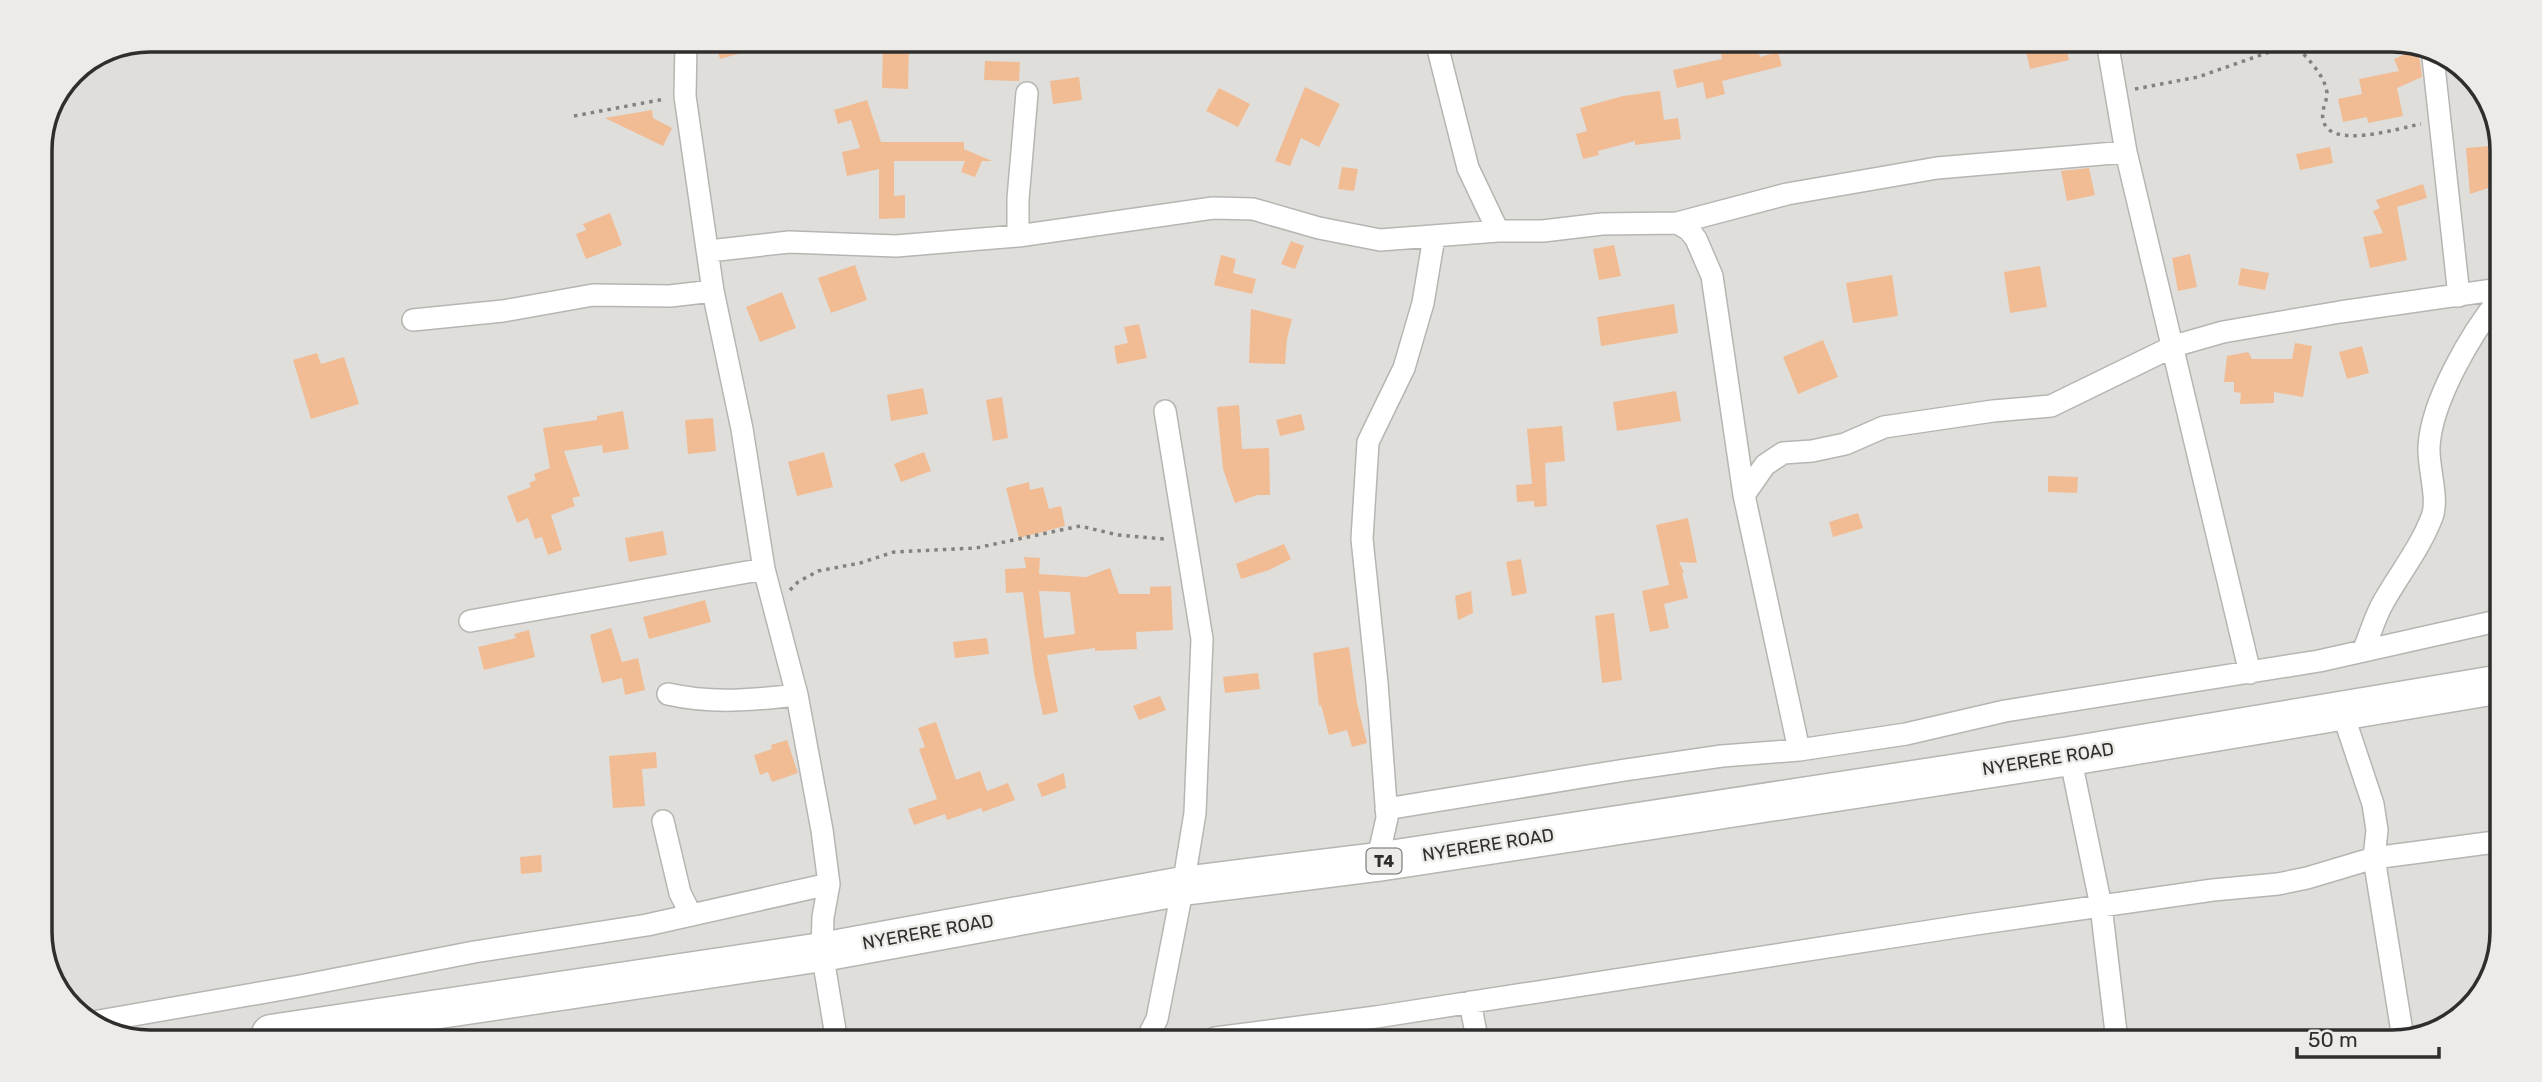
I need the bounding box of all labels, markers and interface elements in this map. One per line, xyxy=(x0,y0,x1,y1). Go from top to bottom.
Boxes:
street label: NYERERE ROAD xyxy=(1981,738,2115,780)
street label: NYERERE ROAD xyxy=(1421,824,1555,866)
road number: T4 xyxy=(1366,848,1402,874)
street label: NYERERE ROAD xyxy=(861,910,995,954)
scale bar xyxy=(2297,1016,2439,1060)
text: 50 m xyxy=(2308,1027,2358,1052)

